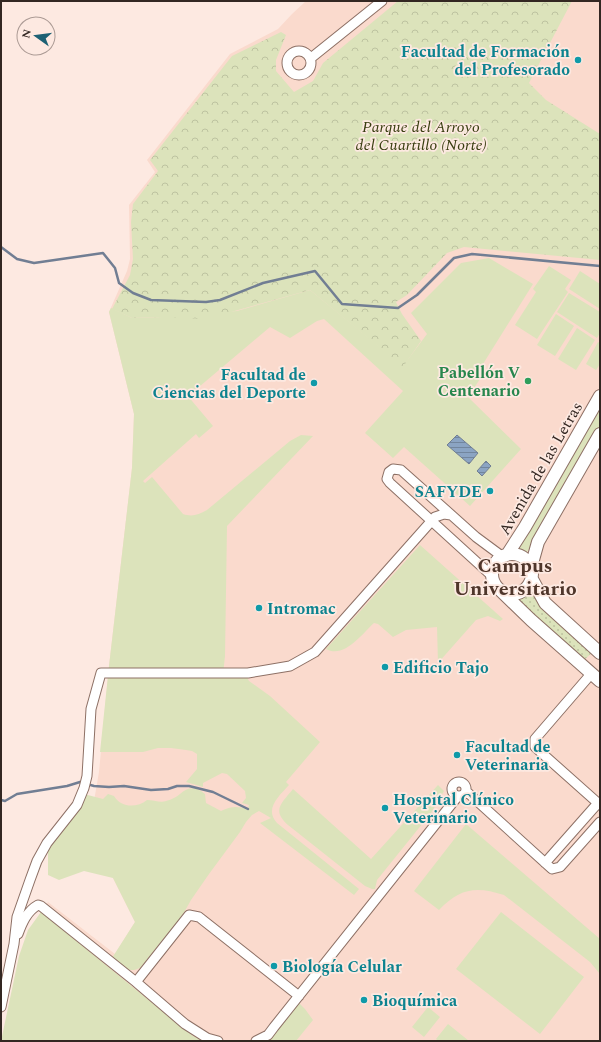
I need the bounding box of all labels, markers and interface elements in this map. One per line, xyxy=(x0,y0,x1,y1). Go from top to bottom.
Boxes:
north arrow xyxy=(16,16,56,56)
text: N xyxy=(17,27,36,40)
place label: Facultad de Formación del Profesorado xyxy=(401,40,570,82)
marker: Facultad de Formación del Profesorado xyxy=(573,55,583,65)
park label: Parque del Arroyo del Cuartillo (Norte) xyxy=(355,115,487,157)
place label: Pabellón V Centenario xyxy=(438,361,520,403)
place label: Facultad de Ciencias del Deporte xyxy=(153,363,306,405)
marker: Pabellón V Centenario xyxy=(523,376,533,386)
marker: Facultad de Ciencias del Deporte xyxy=(309,378,319,388)
street label: Avenida de las Letras xyxy=(493,397,589,540)
place label: SAFYDE xyxy=(415,480,482,504)
marker: SAFYDE xyxy=(485,486,495,496)
district label: Campus Universitario xyxy=(453,551,577,604)
place label: Intromac xyxy=(267,597,336,621)
marker: Intromac xyxy=(254,603,264,613)
place label: Edificio Tajo xyxy=(393,656,489,680)
marker: Edificio Tajo xyxy=(380,662,390,672)
place label: Facultad de Veterinaria xyxy=(465,735,551,777)
marker: Facultad de Veterinaria xyxy=(452,750,462,760)
place label: Hospital Clínico Veterinario xyxy=(393,788,514,830)
marker: Hospital Clínico Veterinario xyxy=(380,803,390,813)
place label: Biología Celular xyxy=(282,955,402,979)
marker: Biología Celular xyxy=(269,961,279,971)
place label: Bioquímica xyxy=(372,989,458,1013)
marker: Bioquímica xyxy=(359,995,369,1005)

